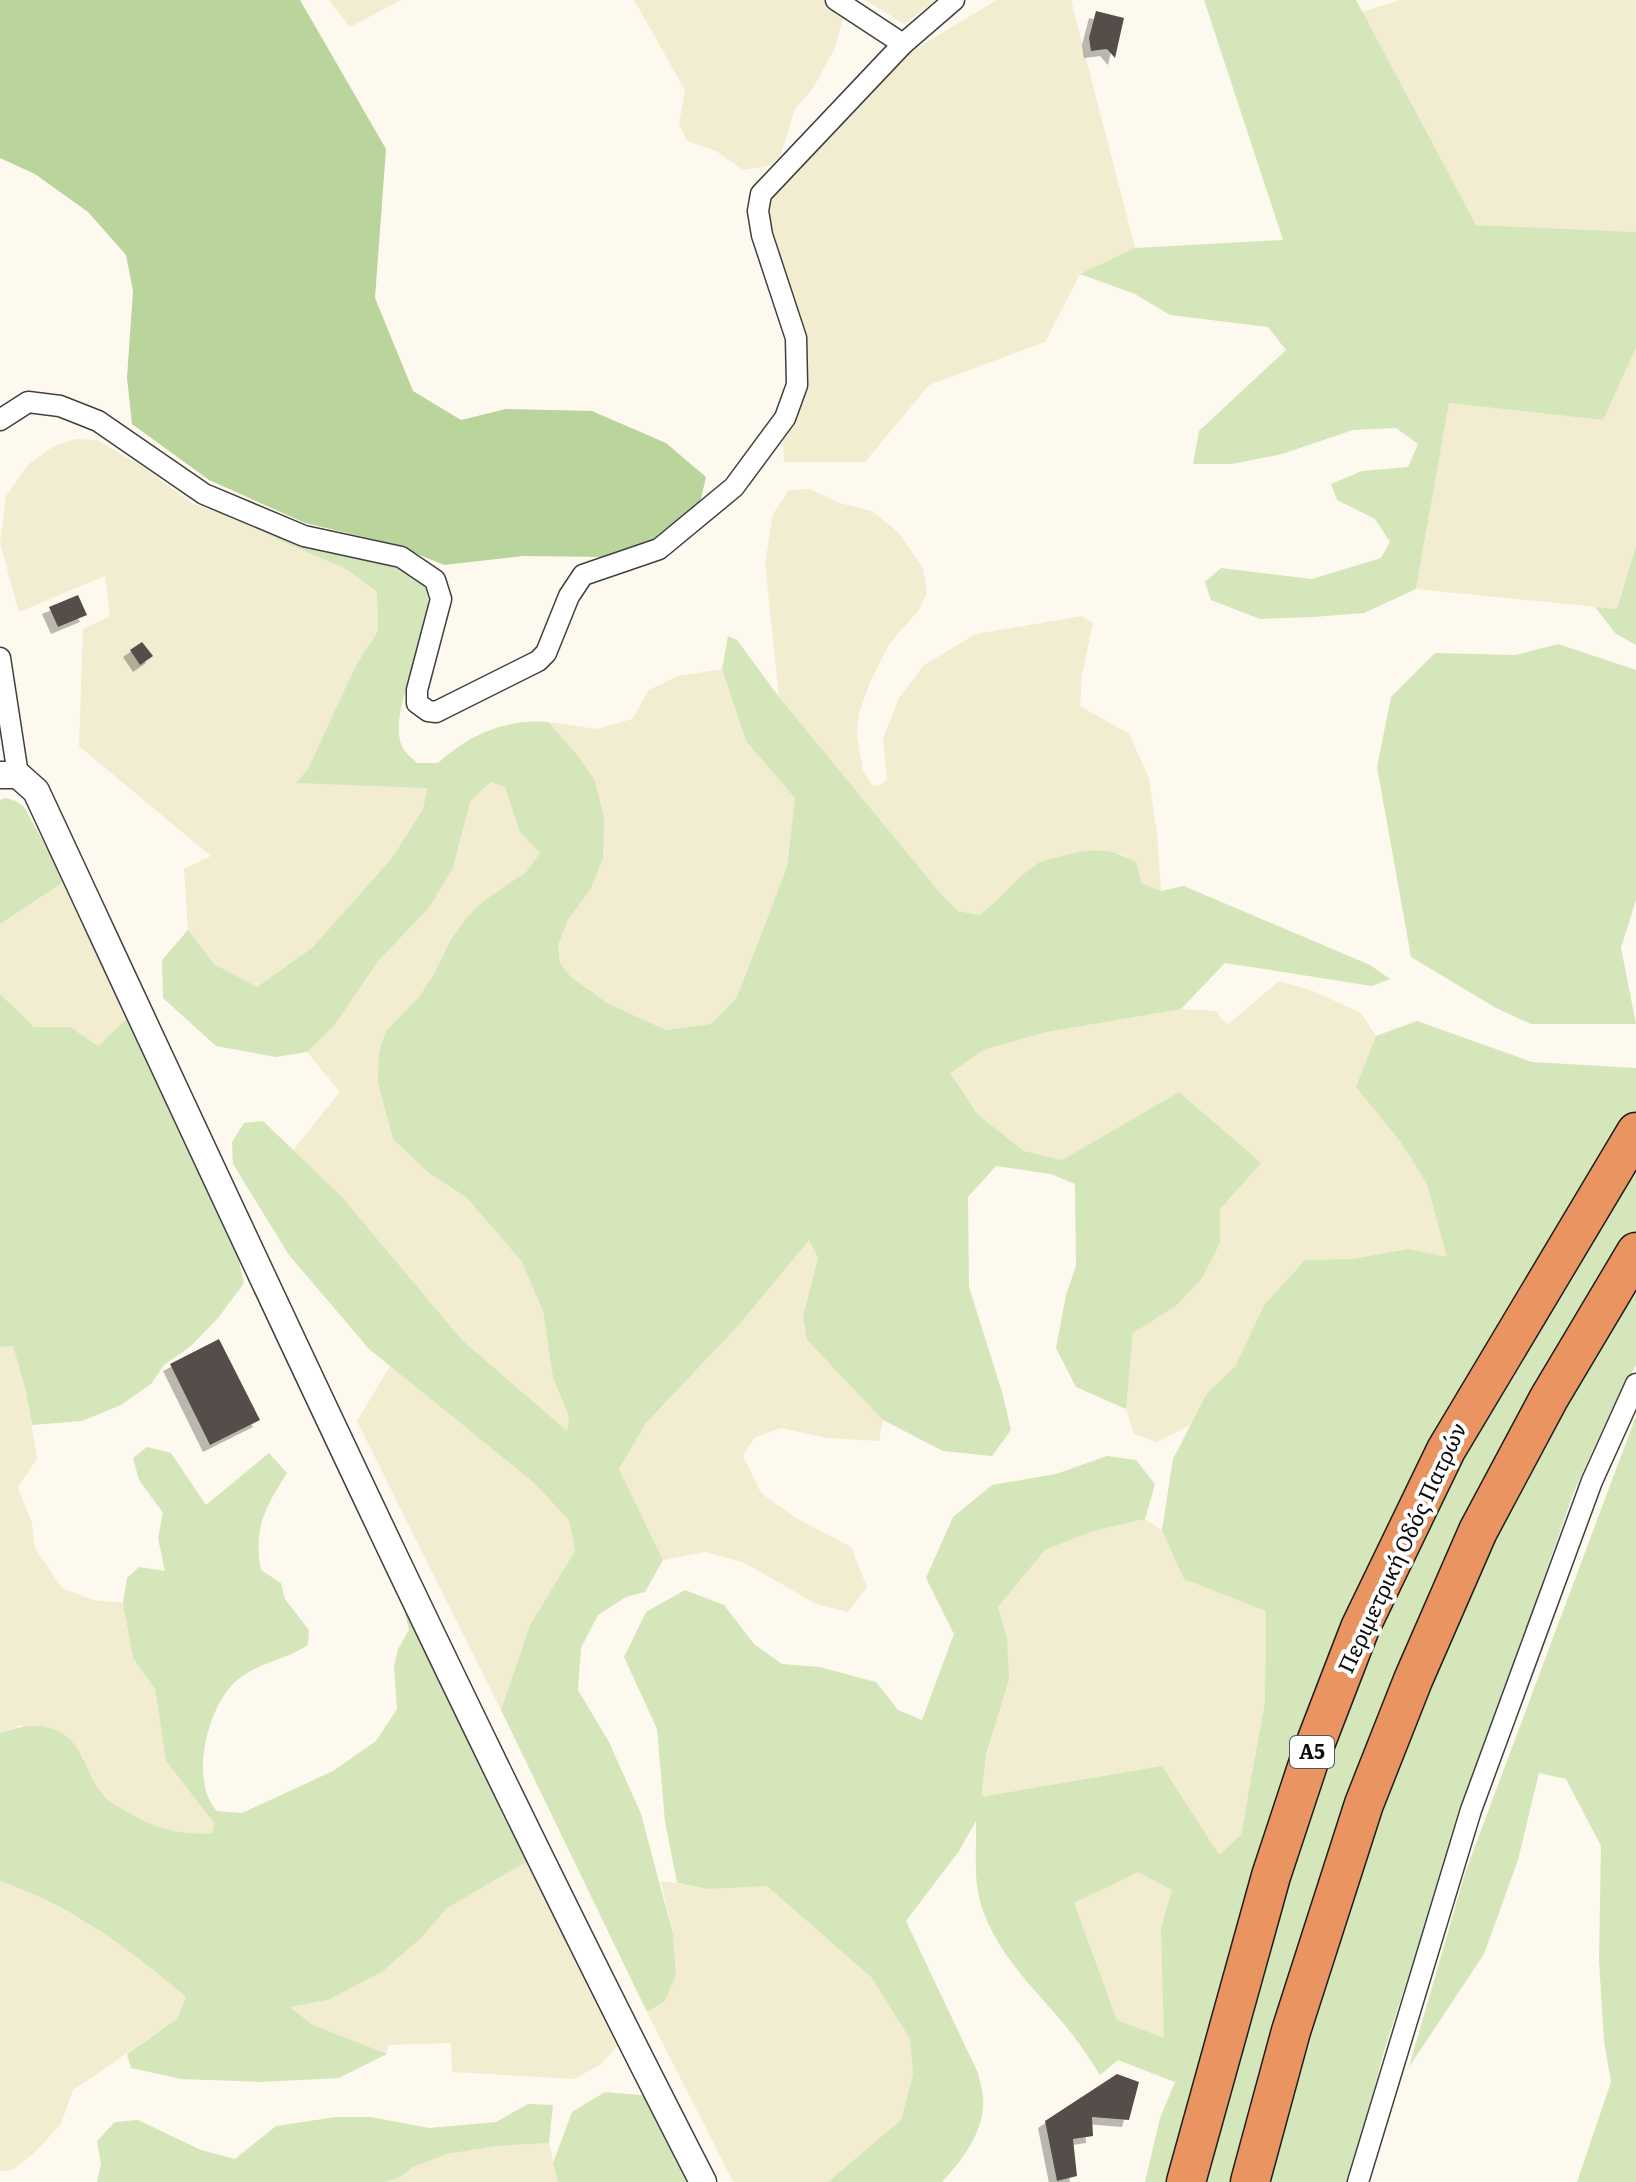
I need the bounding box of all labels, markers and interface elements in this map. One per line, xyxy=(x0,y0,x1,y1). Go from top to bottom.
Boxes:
street label: Περιμετρική Οδός Πατρών xyxy=(1328,1416,1473,1678)
road number: Α5 xyxy=(1290,1736,1334,1768)

